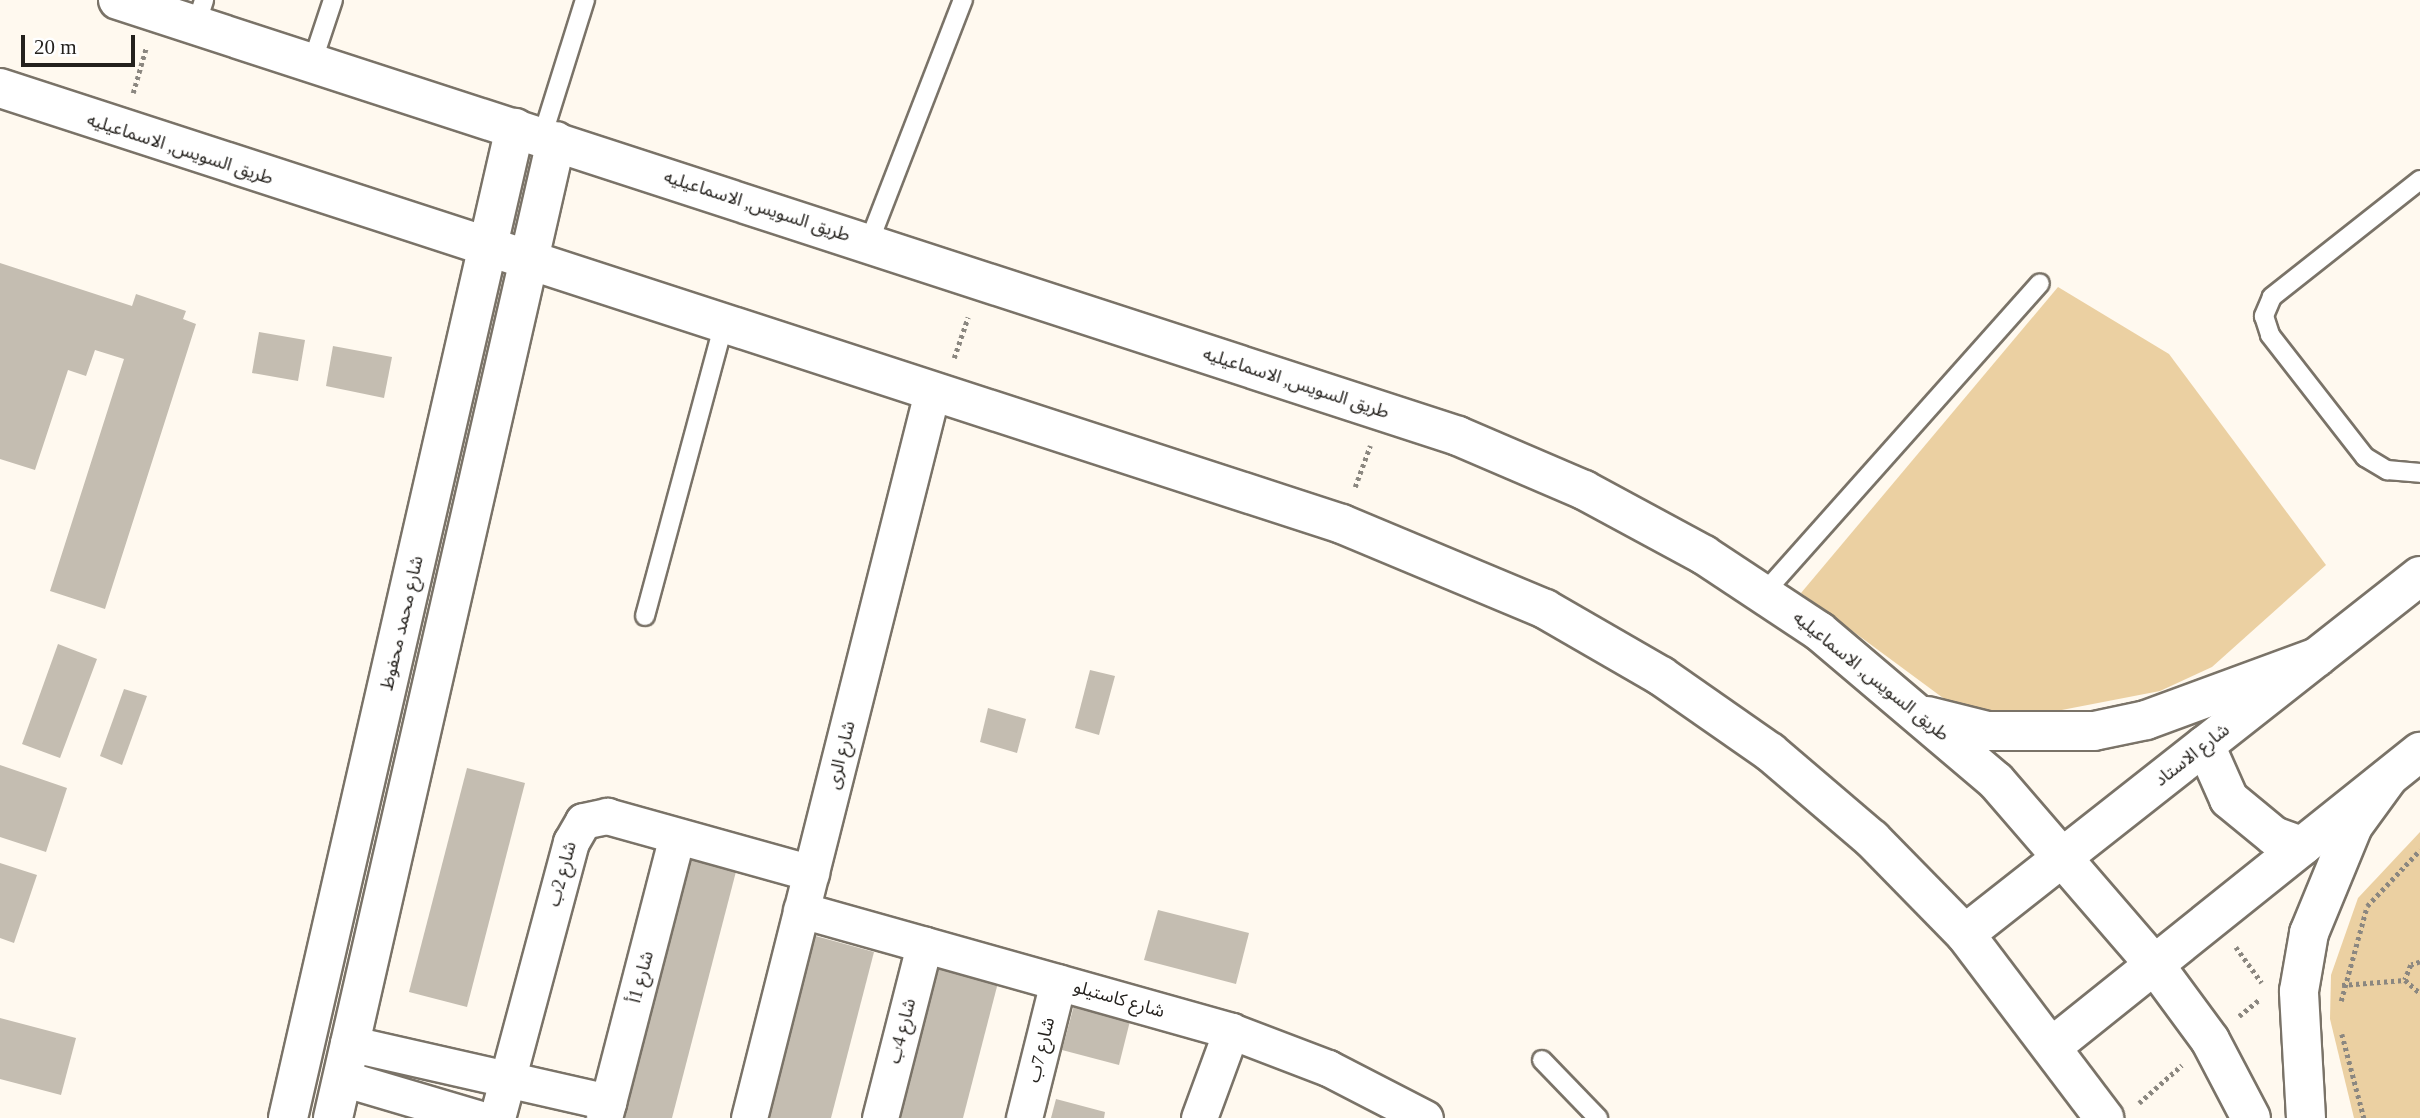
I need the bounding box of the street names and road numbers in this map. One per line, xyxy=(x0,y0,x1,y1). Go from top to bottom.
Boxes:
street label: طريق السويس, الاسماعيليه xyxy=(84,109,276,189)
street label: طريق السويس, الاسماعيليه xyxy=(661,166,853,246)
street label: طريق السويس, الاسماعيليه xyxy=(1200,343,1392,423)
street label: شارع محمد محفوظ xyxy=(376,554,428,692)
street label: طريق السويس, الاسماعيليه xyxy=(1789,606,1953,746)
street label: شارع الرى xyxy=(822,719,860,791)
street label: شارع الاستاد xyxy=(2150,719,2234,791)
street label: شارع 2ب xyxy=(543,839,581,909)
street label: شارع 1أ xyxy=(624,949,658,1005)
street label: شارع كاستيلو xyxy=(1071,976,1167,1022)
street label: شارع 4ب xyxy=(883,996,921,1066)
street label: شارع 7ب xyxy=(1022,1015,1060,1085)

